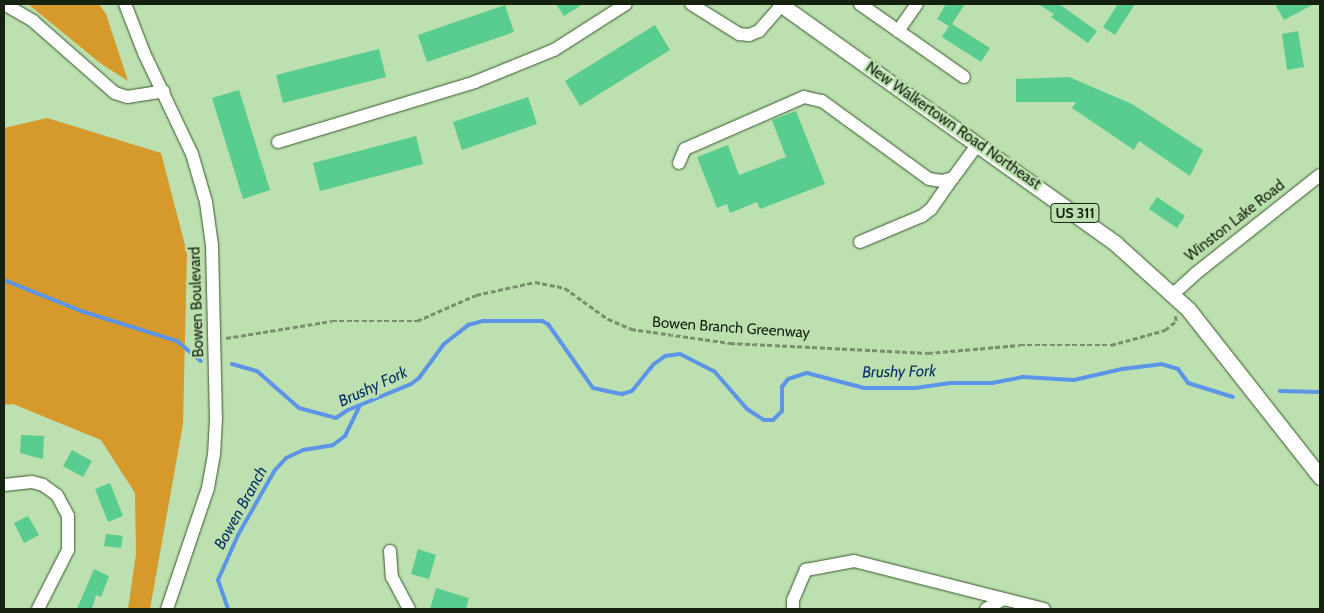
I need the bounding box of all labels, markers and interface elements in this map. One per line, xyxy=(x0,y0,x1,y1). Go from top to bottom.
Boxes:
street label: New Walkertown Road Northeast xyxy=(862,58,1044,194)
street label: Winston Lake Road xyxy=(1182,176,1288,266)
road number: US 311 xyxy=(1050,202,1100,224)
street label: Bowen Boulevard xyxy=(186,246,208,358)
street label: Bowen Branch Greenway xyxy=(651,314,811,342)
water label: Brushy Fork xyxy=(862,362,936,382)
water label: Brushy Fork xyxy=(335,363,411,411)
water label: Bowen Branch xyxy=(210,463,272,553)

